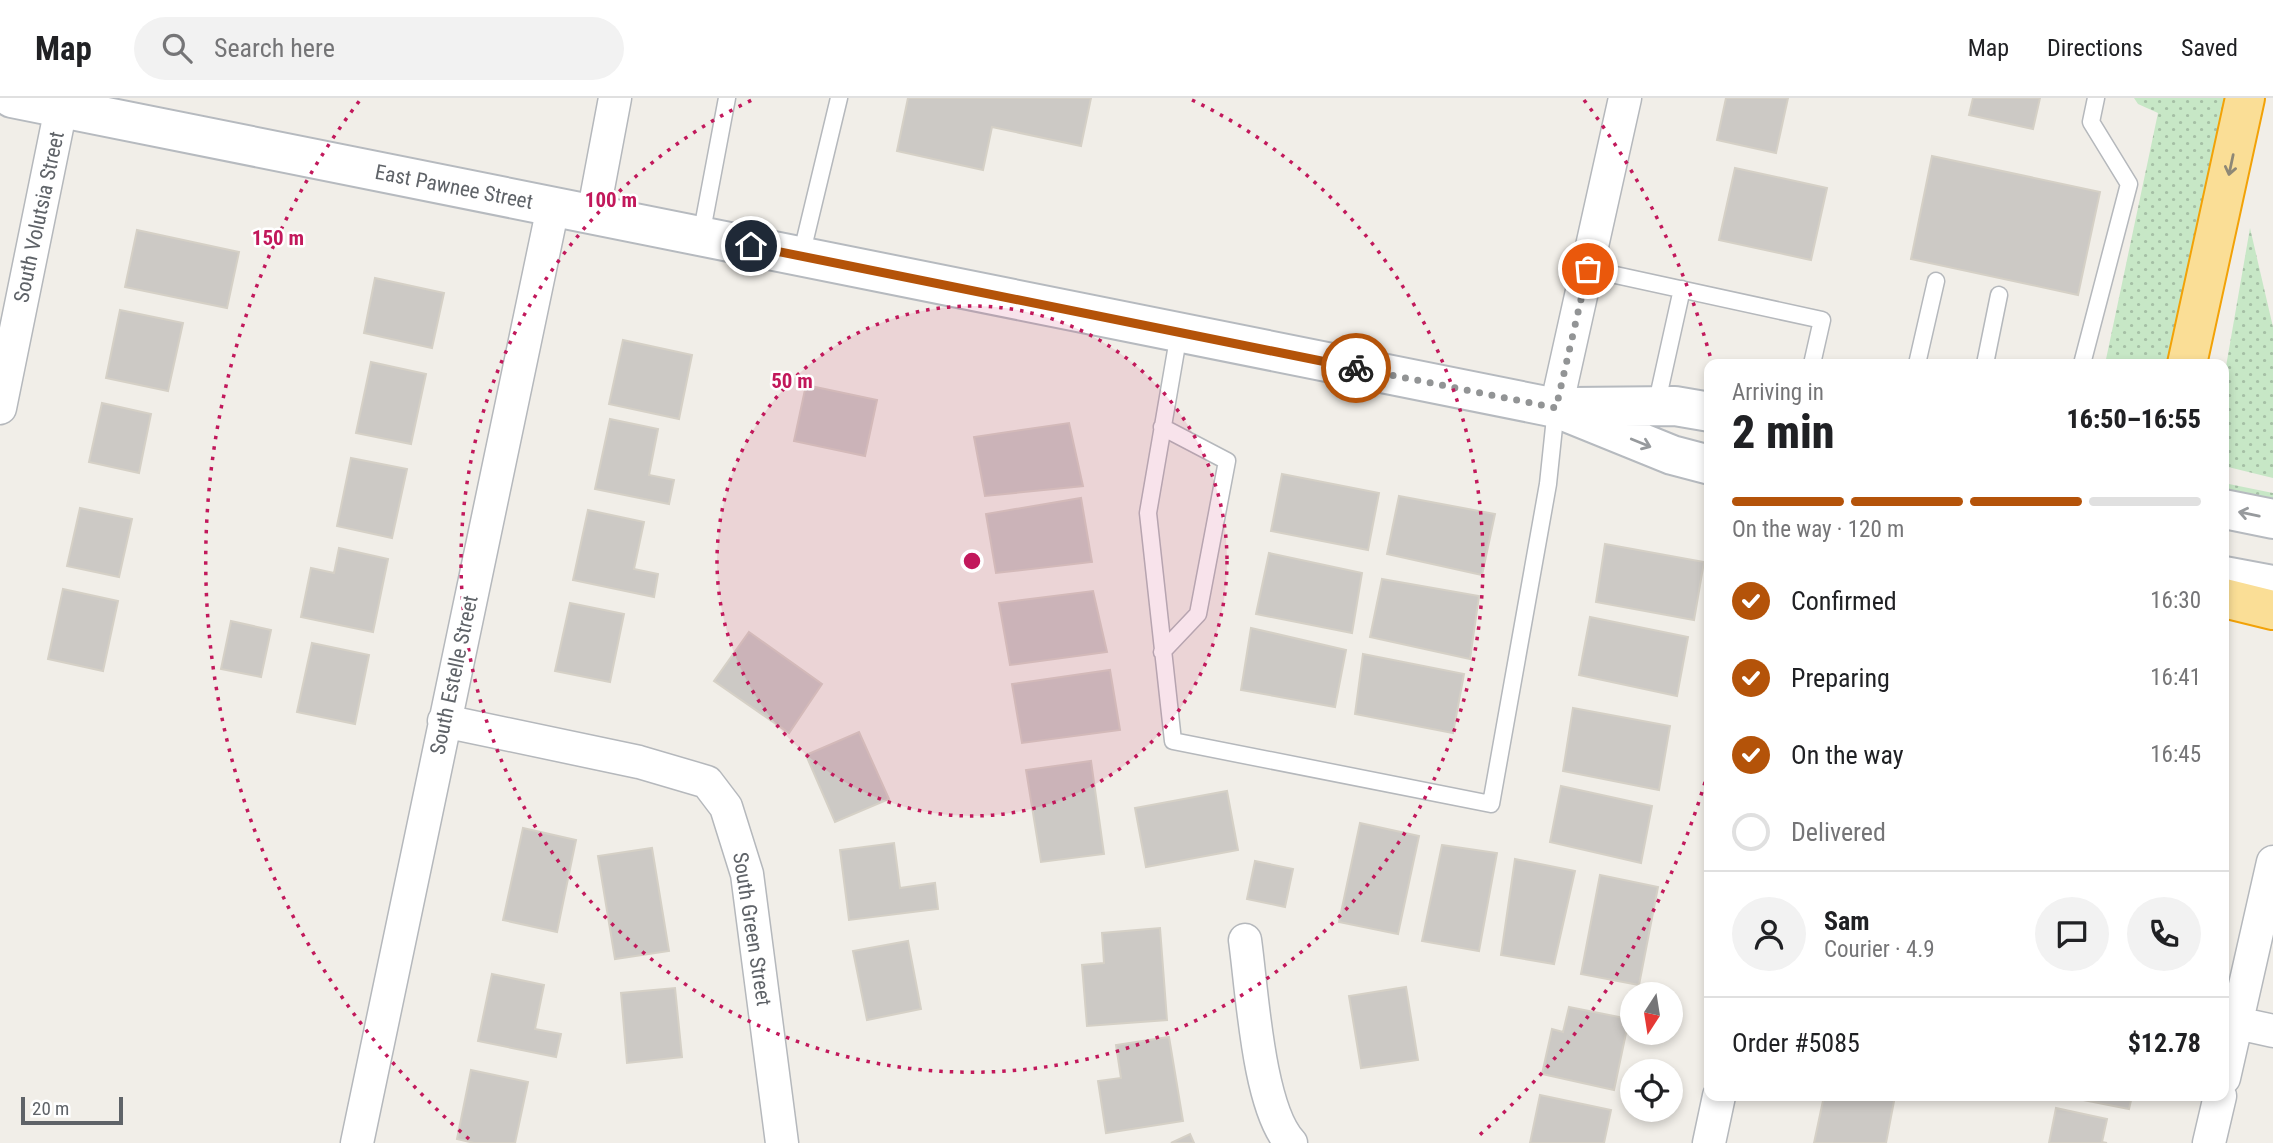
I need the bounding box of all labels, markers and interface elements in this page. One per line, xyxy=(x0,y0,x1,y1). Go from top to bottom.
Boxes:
search box xyxy=(134,17,624,80)
text: Map xyxy=(35,29,92,68)
icon: search xyxy=(158,29,196,67)
text: Search here xyxy=(214,33,335,63)
text: Map xyxy=(1968,34,2009,62)
text: Directions xyxy=(2047,34,2143,62)
text: Saved xyxy=(2181,34,2238,62)
street label: South Volutsia Street xyxy=(9,129,69,305)
one-way arrow xyxy=(2223,153,2237,176)
street label: East Pawnee Street xyxy=(373,160,535,214)
text: 100 m xyxy=(585,188,637,212)
pin xyxy=(721,216,781,276)
text: 150 m xyxy=(252,226,304,250)
icon: home xyxy=(732,227,770,265)
pin xyxy=(1558,239,1618,299)
icon: bag xyxy=(1569,250,1607,288)
courier xyxy=(1321,333,1391,403)
icon: bike xyxy=(1337,349,1375,387)
text: 50 m xyxy=(771,369,813,393)
text: Arriving in xyxy=(1732,379,1824,406)
text: 16:50–16:55 xyxy=(2067,404,2201,434)
text: 2 min xyxy=(1732,405,1835,459)
one-way arrow xyxy=(1630,437,1652,450)
one-way arrow xyxy=(2238,506,2261,520)
text: On the way · 120 m xyxy=(1732,516,1904,543)
centre of rings xyxy=(960,549,984,573)
icon: check xyxy=(1732,582,1770,620)
text: Confirmed xyxy=(1791,586,1897,616)
text: 16:30 xyxy=(2150,587,2201,614)
street label: South Estelle Street xyxy=(425,593,483,757)
icon: check xyxy=(1732,659,1770,697)
text: Preparing xyxy=(1791,663,1890,693)
text: 16:41 xyxy=(2150,664,2201,691)
icon: check xyxy=(1732,736,1770,774)
text: On the way xyxy=(1791,740,1904,770)
text: 16:45 xyxy=(2150,741,2201,768)
text: Delivered xyxy=(1791,817,1886,847)
street label: South Green Street xyxy=(728,850,776,1008)
button: person xyxy=(1732,897,1806,971)
button: chat xyxy=(2035,897,2109,971)
button: phone xyxy=(2127,897,2201,971)
text: Sam xyxy=(1824,906,1870,936)
text: Courier · 4.9 xyxy=(1824,936,1935,963)
north arrow xyxy=(1620,982,1684,1045)
map controls xyxy=(1620,982,1683,1122)
text: Order #5085 xyxy=(1732,1028,1860,1058)
text: $12.78 xyxy=(2128,1028,2201,1058)
button: locate xyxy=(1620,1059,1683,1122)
scale bar xyxy=(21,1094,122,1126)
text: 20 m xyxy=(32,1097,69,1120)

